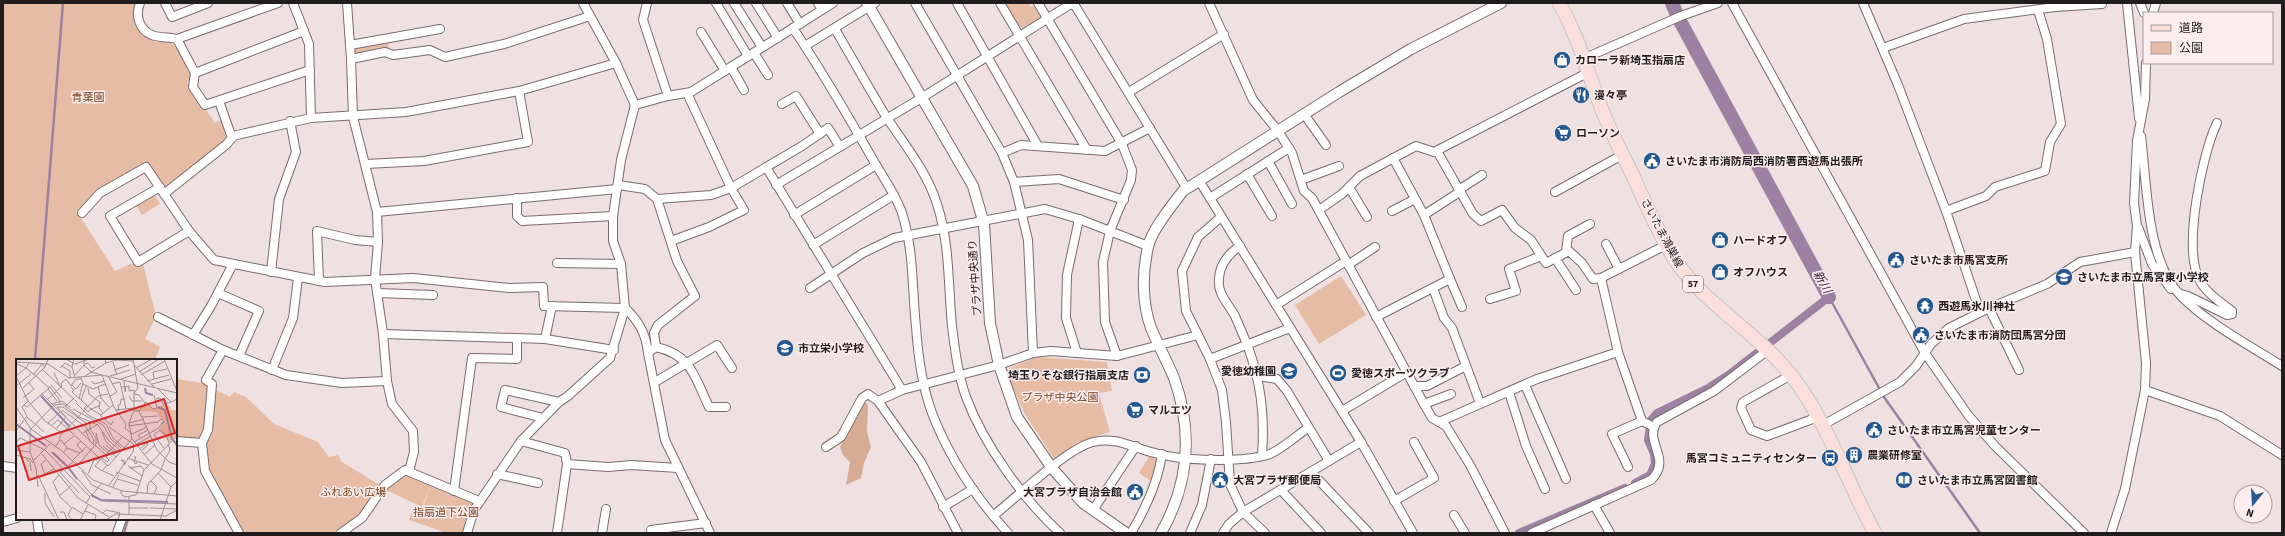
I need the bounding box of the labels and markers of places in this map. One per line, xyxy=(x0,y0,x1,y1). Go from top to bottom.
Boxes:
shop icon: カローラ新埼玉指扇店 xyxy=(1552,50,1572,70)
place label: カローラ新埼玉指扇店 xyxy=(1575,53,1685,68)
restaurant icon: 漫々亭 xyxy=(1571,85,1591,105)
place label: 漫々亭 xyxy=(1594,88,1627,103)
supermarket icon: ローソン xyxy=(1553,123,1573,143)
place label: ローソン xyxy=(1576,126,1620,141)
public building icon: さいたま市消防局西消防署西遊馬出張所 xyxy=(1642,151,1662,171)
place label: さいたま市消防局西消防署西遊馬出張所 xyxy=(1665,154,1863,169)
shop icon: ハードオフ xyxy=(1710,230,1730,250)
place label: ハードオフ xyxy=(1733,233,1788,248)
public building icon: さいたま市馬宮支所 xyxy=(1886,250,1906,270)
place label: さいたま市馬宮支所 xyxy=(1909,253,2008,268)
shop icon: オフハウス xyxy=(1710,262,1730,282)
place label: オフハウス xyxy=(1733,265,1788,280)
school or university icon: さいたま市立馬宮東小学校 xyxy=(2054,267,2074,287)
place label: さいたま市立馬宮東小学校 xyxy=(2077,270,2209,285)
temple icon: 西遊馬氷川神社 xyxy=(1915,296,1935,316)
place label: 西遊馬氷川神社 xyxy=(1938,299,2015,314)
public building icon: さいたま市消防団馬宮分団 xyxy=(1911,325,1931,345)
place label: さいたま市消防団馬宮分団 xyxy=(1934,328,2066,343)
school or university icon: 市立栄小学校 xyxy=(775,338,795,358)
place label: 市立栄小学校 xyxy=(798,341,864,356)
school or university icon: 愛徳幼稚園 xyxy=(1279,361,1299,381)
sports icon: 愛徳スポーツクラブ xyxy=(1328,363,1348,383)
place label: 愛徳幼稚園 xyxy=(1221,364,1276,379)
bank icon: 埼玉りそな銀行指扇支店 xyxy=(1132,365,1152,385)
place label: 愛徳スポーツクラブ xyxy=(1351,366,1450,381)
place label: 埼玉りそな銀行指扇支店 xyxy=(1008,368,1129,383)
supermarket icon: マルエツ xyxy=(1125,400,1145,420)
place label: マルエツ xyxy=(1148,403,1192,418)
public building icon: さいたま市立馬宮児童センター xyxy=(1864,420,1884,440)
place label: さいたま市立馬宮児童センター xyxy=(1887,423,2041,438)
building icon: 農業研修室 xyxy=(1844,445,1864,465)
bus stop icon: 馬宮コミュニティセンター xyxy=(1820,448,1840,468)
place label: 農業研修室 xyxy=(1867,448,1922,463)
place label: 馬宮コミュニティセンター xyxy=(1686,451,1817,466)
public building icon: 大宮プラザ郵便局 xyxy=(1210,470,1230,490)
library icon: さいたま市立馬宮図書館 xyxy=(1894,470,1914,490)
place label: 大宮プラザ郵便局 xyxy=(1233,473,1321,488)
place label: さいたま市立馬宮図書館 xyxy=(1917,473,2038,488)
public building icon: 大宮プラザ自治会館 xyxy=(1125,482,1145,502)
place label: 大宮プラザ自治会館 xyxy=(1023,485,1122,500)

